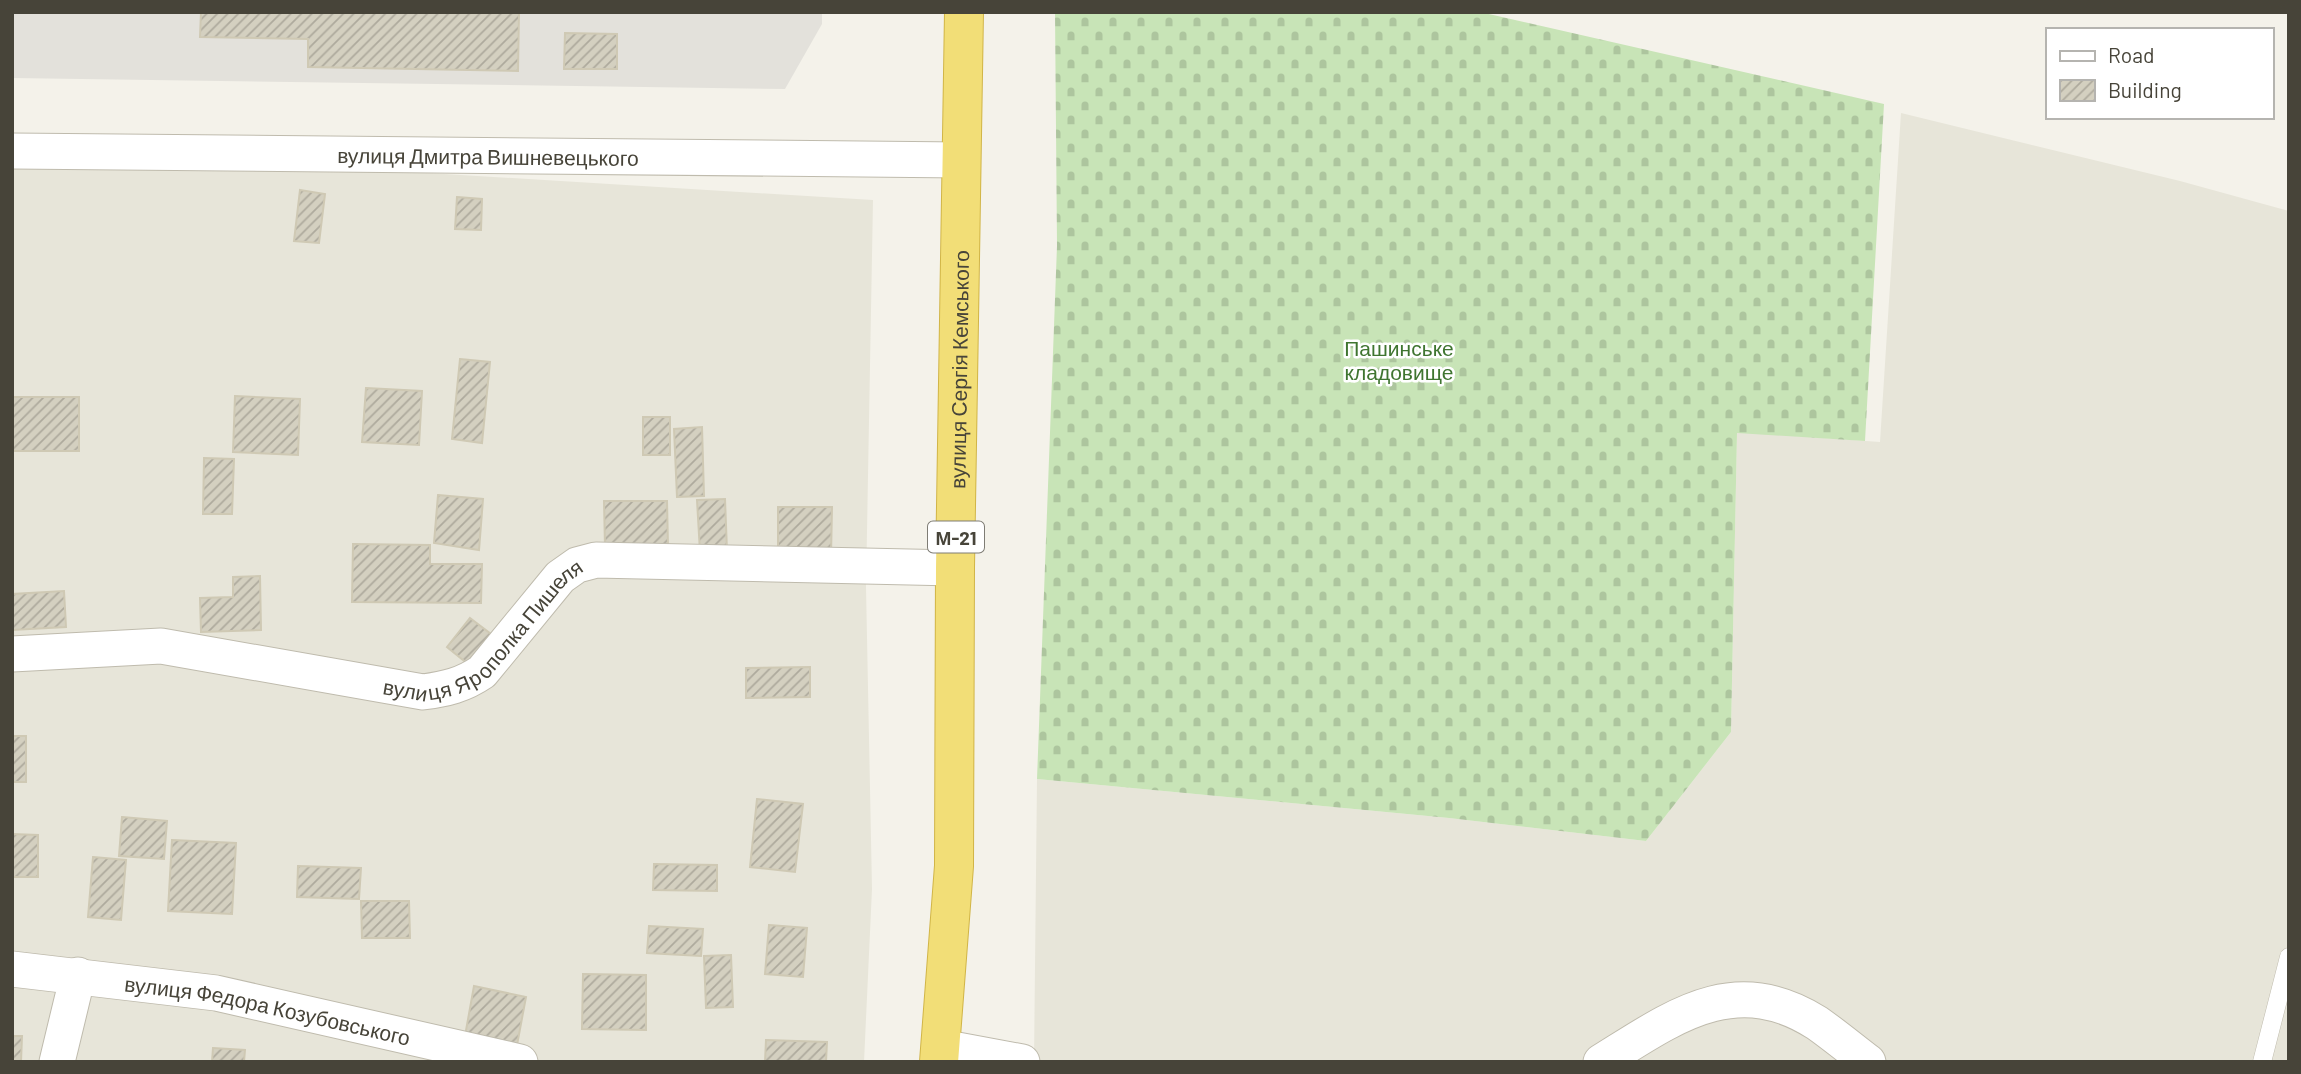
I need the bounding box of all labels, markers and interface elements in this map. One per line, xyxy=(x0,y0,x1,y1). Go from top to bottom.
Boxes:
legend xyxy=(2046,28,2273,119)
text: Road xyxy=(2108,42,2154,67)
text: Building xyxy=(2108,77,2182,102)
street label: вулиця Дмитра Вишневецького xyxy=(337,142,639,169)
street label: вулиця Сергія Кемського xyxy=(944,250,973,489)
park label: Пашинське кладовище xyxy=(1344,335,1454,384)
road number: М-21 xyxy=(928,522,984,552)
street label: вулиця Ярополка Пишеля xyxy=(381,553,587,705)
street label: вулиця Федора Козубовського xyxy=(123,970,413,1049)

